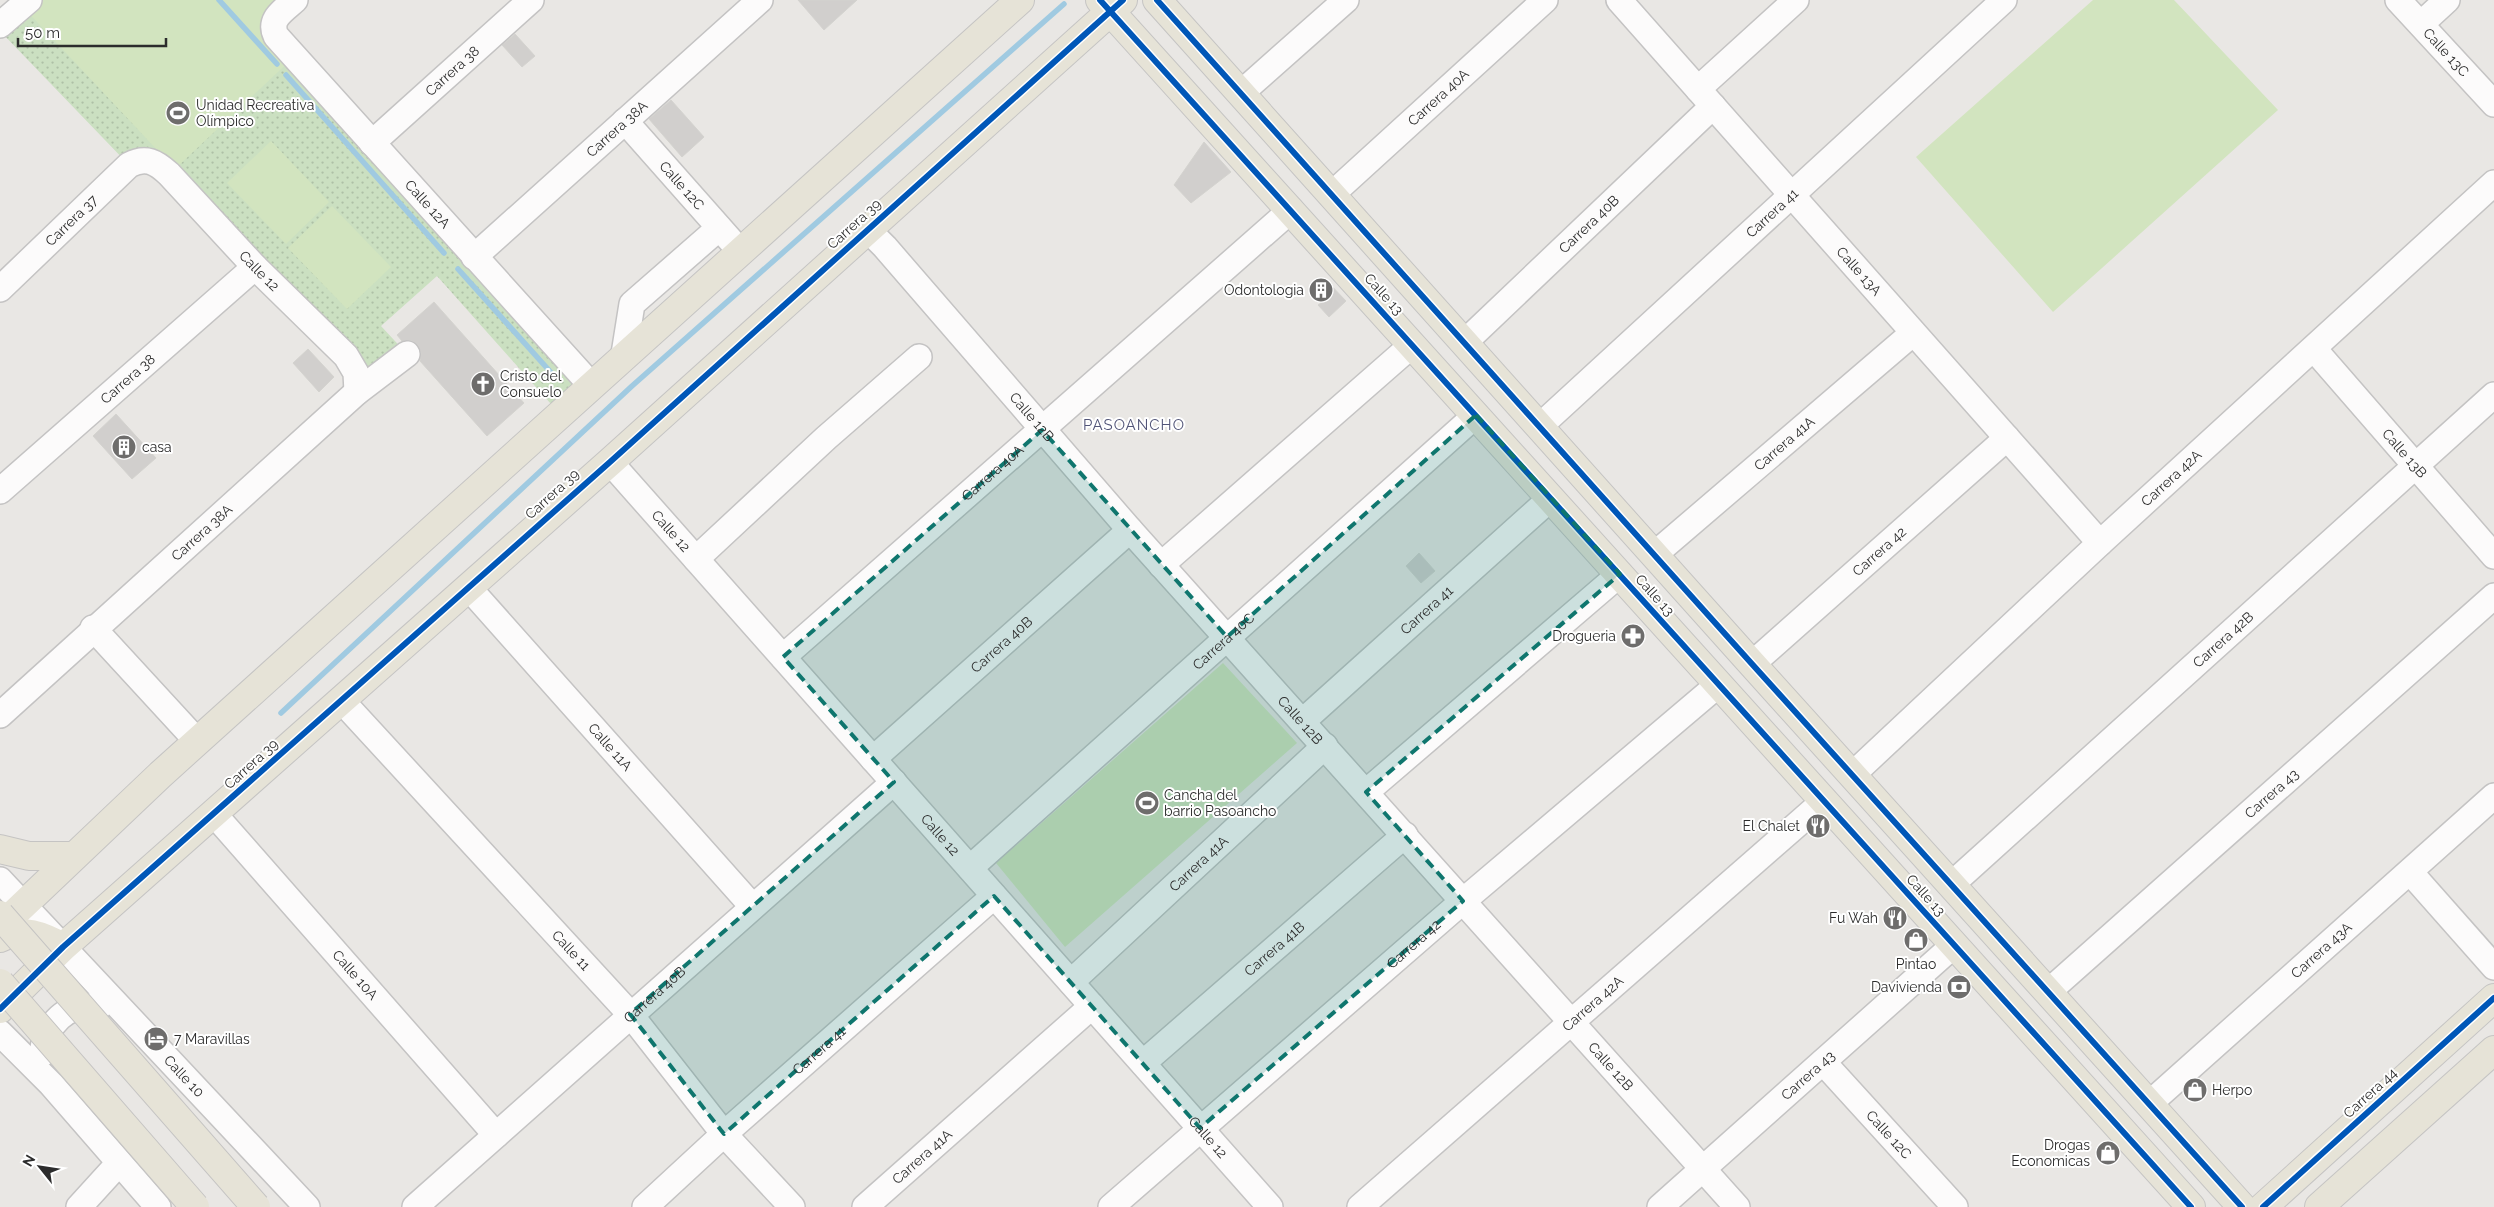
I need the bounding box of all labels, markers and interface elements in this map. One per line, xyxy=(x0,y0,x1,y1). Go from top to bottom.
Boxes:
scale bar xyxy=(18,15,165,47)
text: 50 m xyxy=(25,24,60,42)
street label: Calle 13C xyxy=(2420,25,2473,80)
street label: Carrera 38 xyxy=(422,42,483,99)
street label: Carrera 40A xyxy=(1404,65,1472,129)
place label: Unidad Recreativa Olímpico xyxy=(196,97,314,129)
street label: Carrera 38A xyxy=(583,97,651,160)
sports icon: Unidad Recreativa Olímpico xyxy=(165,100,191,126)
street label: Calle 12C xyxy=(656,158,708,213)
street label: Calle 12A xyxy=(402,177,454,232)
street label: Carrera 41 xyxy=(1743,185,1801,241)
street label: Carrera 37 xyxy=(42,191,101,249)
street label: Carrera 40B xyxy=(1556,192,1622,256)
street label: Carrera 39 xyxy=(824,196,884,252)
street label: Calle 13A xyxy=(1833,243,1885,299)
street label: Calle 12 xyxy=(236,247,282,294)
street label: Calle 13 xyxy=(1361,270,1407,318)
building icon: Odontologia xyxy=(1308,277,1334,303)
place label: Odontologia xyxy=(1224,282,1304,298)
street label: Carrera 38 xyxy=(97,351,158,407)
place label: Cristo del Consuelo xyxy=(500,368,562,400)
church icon: Cristo del Consuelo xyxy=(470,371,496,397)
street label: Calle 12B xyxy=(1007,389,1057,444)
street label: Carrera 41A xyxy=(1751,413,1818,474)
district label: PASOANCHO xyxy=(1083,416,1185,434)
street label: Calle 13B xyxy=(2379,425,2430,481)
building icon: casa xyxy=(111,434,137,460)
place label: casa xyxy=(142,439,172,455)
street label: Carrera 40A xyxy=(958,441,1027,504)
street label: Carrera 42A xyxy=(2138,446,2205,509)
street label: Carrera 39 xyxy=(522,466,582,522)
street label: Carrera 38A xyxy=(168,501,236,564)
street label: Calle 12 xyxy=(648,507,694,555)
street label: Carrera 42 xyxy=(1849,523,1909,579)
street label: Calle 13 xyxy=(1632,571,1678,619)
street label: Carrera 41 xyxy=(1397,582,1456,638)
street label: Carrera 42B xyxy=(2190,608,2256,671)
street label: Carrera 40C xyxy=(1189,609,1258,673)
street label: Carrera 40B xyxy=(967,613,1035,676)
pharmacy icon: Drogueria xyxy=(1620,623,1646,649)
place label: Drogueria xyxy=(1552,628,1616,644)
street label: Calle 12B xyxy=(1275,693,1326,747)
street label: Calle 11A xyxy=(585,720,636,774)
street label: Carrera 39 xyxy=(221,736,281,792)
street label: Carrera 43 xyxy=(2241,765,2302,821)
place label: Cancha del barrio Pasoancho xyxy=(1164,787,1276,819)
sports icon: Cancha del barrio Pasoancho xyxy=(1134,790,1160,816)
street label: Calle 12 xyxy=(918,811,963,859)
restaurant icon: El Chalet xyxy=(1805,813,1831,839)
place label: El Chalet xyxy=(1742,818,1800,834)
street label: Carrera 41A xyxy=(1166,832,1232,895)
street label: Calle 13 xyxy=(1903,871,1949,919)
restaurant icon: Fu Wah xyxy=(1882,905,1908,931)
place label: Fu Wah xyxy=(1829,910,1878,926)
street label: Carrera 42 xyxy=(1383,916,1444,972)
street label: Carrera 41B xyxy=(1241,918,1307,979)
street label: Carrera 43A xyxy=(2288,919,2355,981)
street label: Calle 11 xyxy=(549,927,594,973)
shop icon: Pintao xyxy=(1903,927,1929,953)
street label: Calle 10A xyxy=(329,947,382,1003)
place label: Pintao xyxy=(1896,956,1936,972)
street label: Carrera 40B xyxy=(620,963,688,1026)
street label: Carrera 42A xyxy=(1559,972,1627,1034)
bank icon: Davivienda xyxy=(1946,974,1972,1000)
place label: Davivienda xyxy=(1871,979,1942,995)
street label: Carrera 41 xyxy=(789,1023,848,1078)
hotel icon: 7 Maravillas xyxy=(143,1026,169,1052)
place label: 7 Maravillas xyxy=(174,1031,250,1047)
street label: Calle 12B xyxy=(1585,1039,1637,1094)
street label: Carrera 43 xyxy=(1778,1047,1838,1103)
street label: Calle 10 xyxy=(161,1052,207,1100)
street label: Carrera 44 xyxy=(2340,1065,2400,1121)
shop icon: Herpo xyxy=(2182,1077,2208,1103)
place label: Herpo xyxy=(2212,1082,2252,1098)
street label: Calle 12C xyxy=(1863,1107,1915,1162)
street label: Calle 12 xyxy=(1186,1113,1231,1161)
street label: Carrera 41A xyxy=(889,1126,955,1187)
place label: Drogas Economicas xyxy=(2011,1137,2090,1169)
shop icon: Drogas Economicas xyxy=(2095,1140,2121,1166)
north arrow xyxy=(15,1142,65,1192)
text: N xyxy=(19,1152,38,1169)

